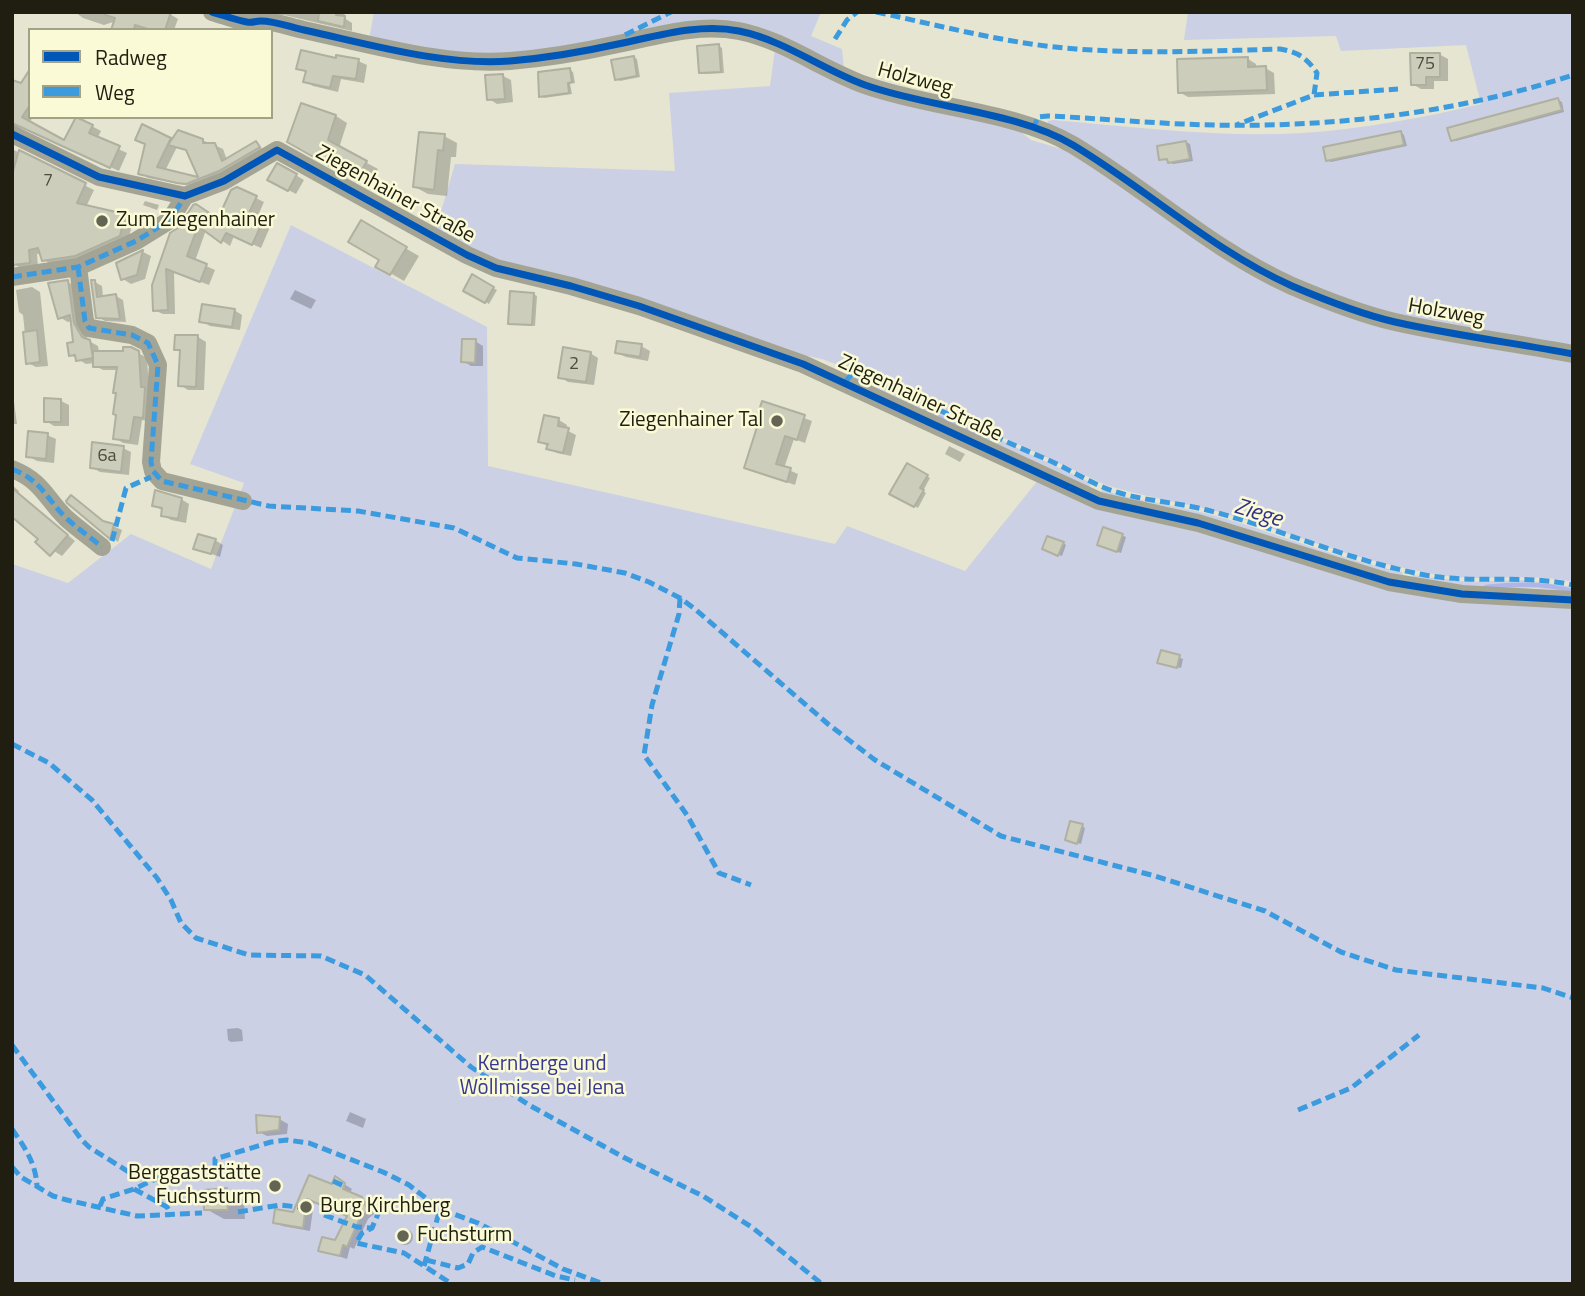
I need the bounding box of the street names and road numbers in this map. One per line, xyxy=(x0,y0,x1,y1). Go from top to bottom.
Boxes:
street label: Holzweg xyxy=(875,58,955,102)
street label: Ziegenhainer Straße xyxy=(311,141,479,249)
street label: Holzweg xyxy=(1406,294,1486,332)
street label: Ziegenhainer Straße xyxy=(834,350,1006,448)

